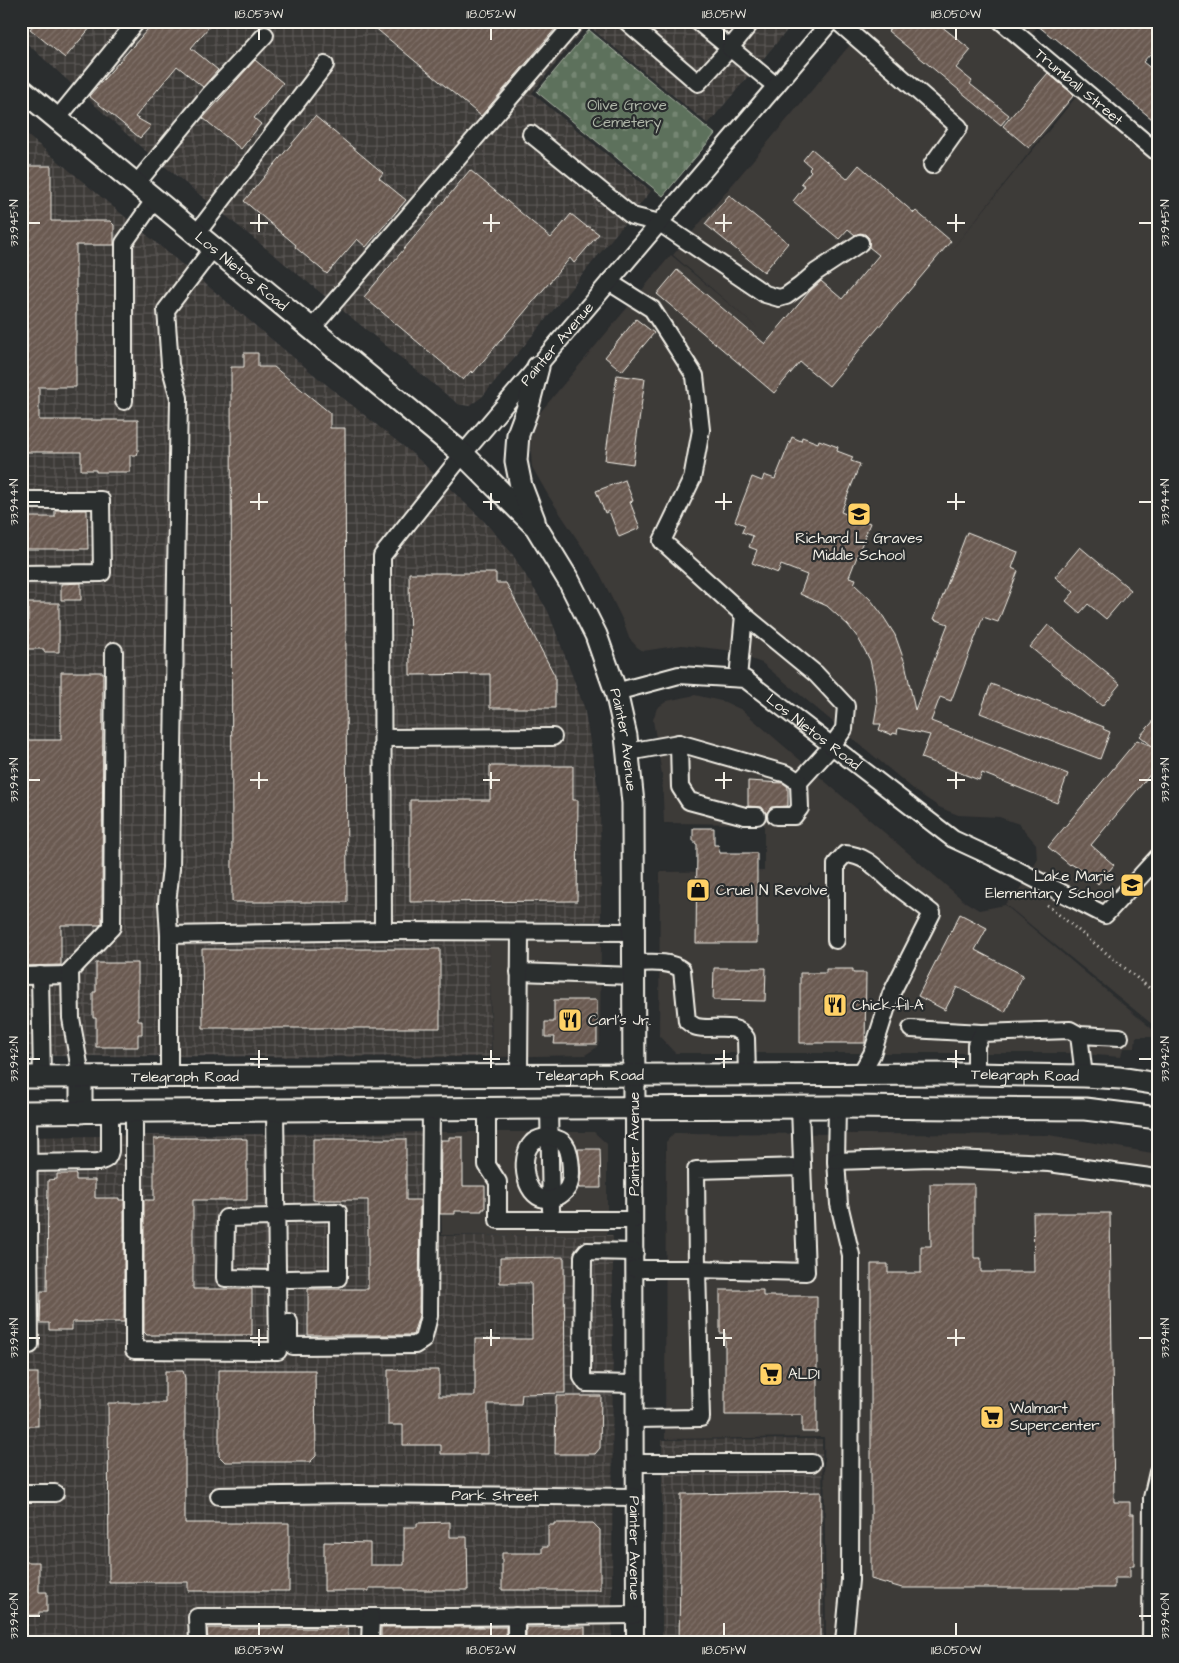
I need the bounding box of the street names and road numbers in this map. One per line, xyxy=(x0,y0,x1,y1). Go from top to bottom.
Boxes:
street label: Trumball Street xyxy=(1030,43,1128,130)
street label: Los Nietos Road xyxy=(191,226,293,316)
street label: Painter Avenue xyxy=(515,297,598,390)
street label: Painter Avenue xyxy=(605,686,642,792)
street label: Los Nietos Road xyxy=(762,689,866,775)
street label: Telegraph Road xyxy=(971,1063,1079,1086)
street label: Telegraph Road xyxy=(536,1065,644,1087)
street label: Telegraph Road xyxy=(131,1066,239,1088)
street label: Painter Avenue xyxy=(624,1092,645,1196)
street label: Park Street xyxy=(451,1485,539,1506)
street label: Painter Avenue xyxy=(624,1496,645,1600)

